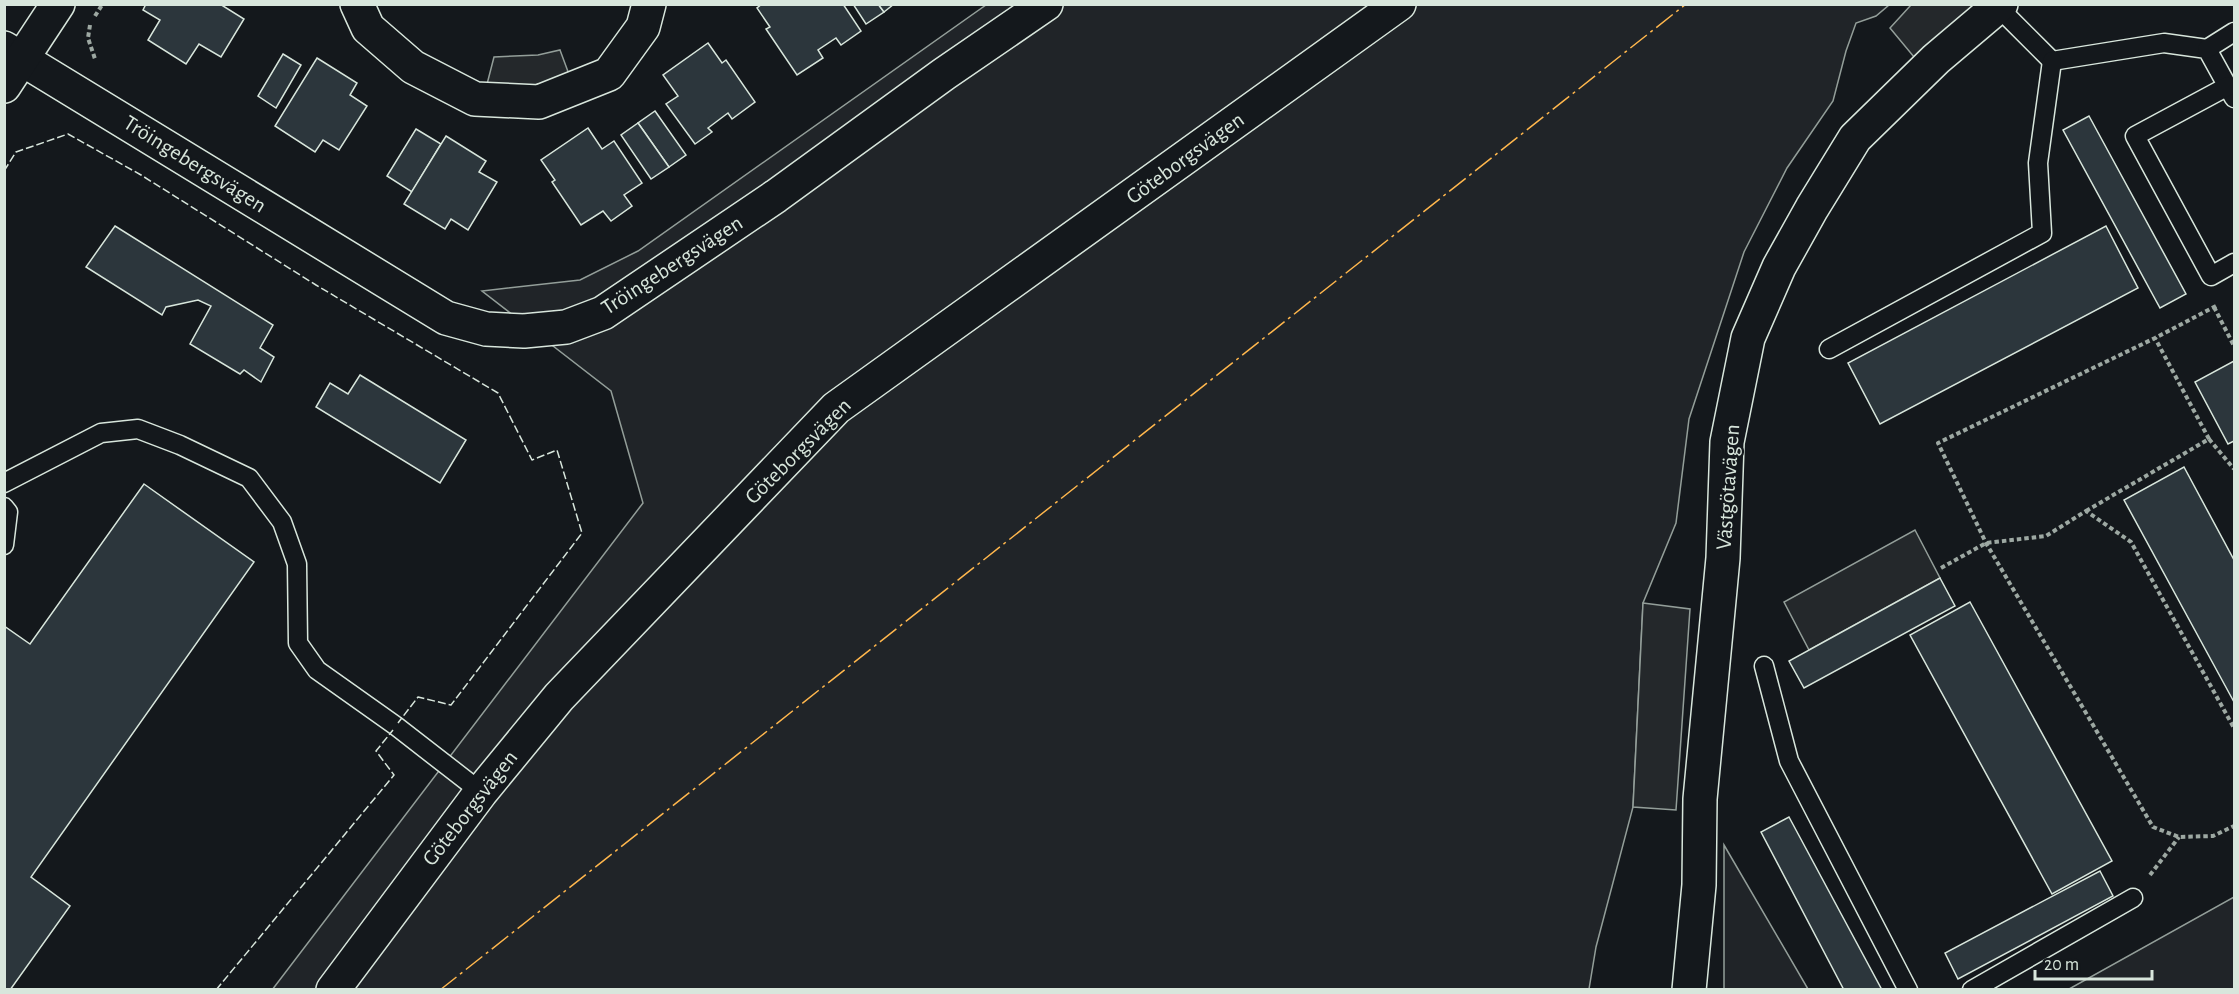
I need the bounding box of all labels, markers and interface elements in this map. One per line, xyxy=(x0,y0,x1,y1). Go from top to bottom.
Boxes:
street label: Göteborgsvägen xyxy=(1122,108,1248,208)
street label: Tröingebergsvägen xyxy=(120,111,270,217)
street label: Tröingebergsvägen xyxy=(597,211,747,319)
street label: Göteborgsvägen xyxy=(741,394,855,508)
street label: Västgötavägen xyxy=(1713,423,1743,551)
street label: Göteborgsvägen xyxy=(418,746,522,870)
scale bar xyxy=(2035,943,2152,981)
text: 20 m xyxy=(2044,956,2079,974)

